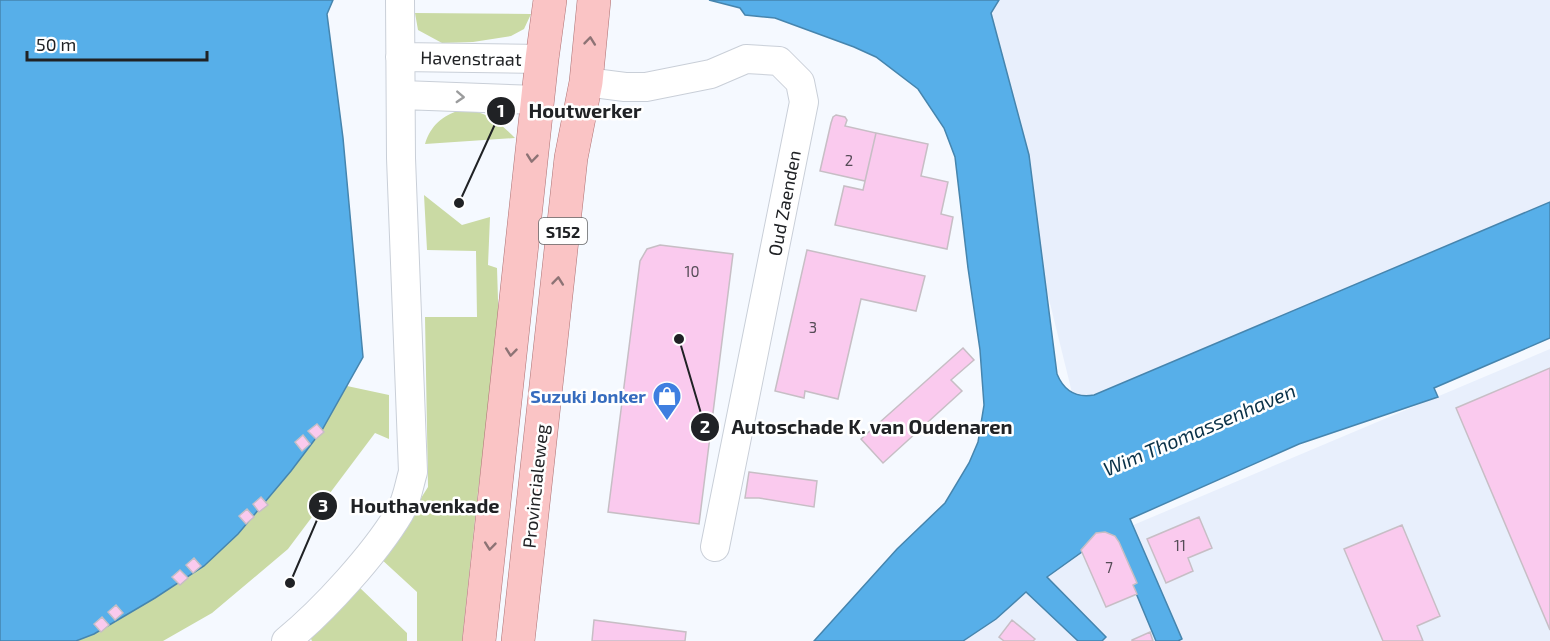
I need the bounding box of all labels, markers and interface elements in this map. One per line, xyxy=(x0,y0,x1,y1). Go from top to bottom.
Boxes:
scale bar xyxy=(27,24,207,62)
text: 50 m xyxy=(36,33,76,55)
one-way arrow xyxy=(583,36,596,46)
street label: Havenstraat xyxy=(420,46,522,70)
one-way arrow xyxy=(456,91,465,104)
callout: Houtwerker xyxy=(486,92,653,130)
text: Houtwerker xyxy=(528,98,642,122)
text: 1 xyxy=(497,99,505,121)
street label: Oud Zaenden xyxy=(763,148,805,258)
house number: 2 xyxy=(845,151,853,169)
one-way arrow xyxy=(526,154,539,163)
road number: S152 xyxy=(539,218,587,244)
house number: 10 xyxy=(684,262,700,280)
one-way arrow xyxy=(551,276,564,285)
house number: 3 xyxy=(809,318,817,336)
one-way arrow xyxy=(505,348,518,357)
water label: Wim Thomassenhaven xyxy=(1099,378,1299,480)
shop icon: Suzuki Jonker xyxy=(651,380,683,422)
place label: Suzuki Jonker xyxy=(530,385,646,407)
callout: Autoschade K. van Oudenaren xyxy=(690,408,1025,446)
text: Autoschade K. van Oudenaren xyxy=(732,414,1012,438)
text: 2 xyxy=(700,415,710,437)
street label: Provincialeweg xyxy=(518,423,552,549)
callout: Houthavenkade xyxy=(308,487,512,525)
text: Houthavenkade xyxy=(350,493,500,517)
text: 3 xyxy=(318,494,328,516)
house number: 11 xyxy=(1174,536,1186,554)
one-way arrow xyxy=(484,542,496,551)
house number: 7 xyxy=(1105,558,1113,576)

